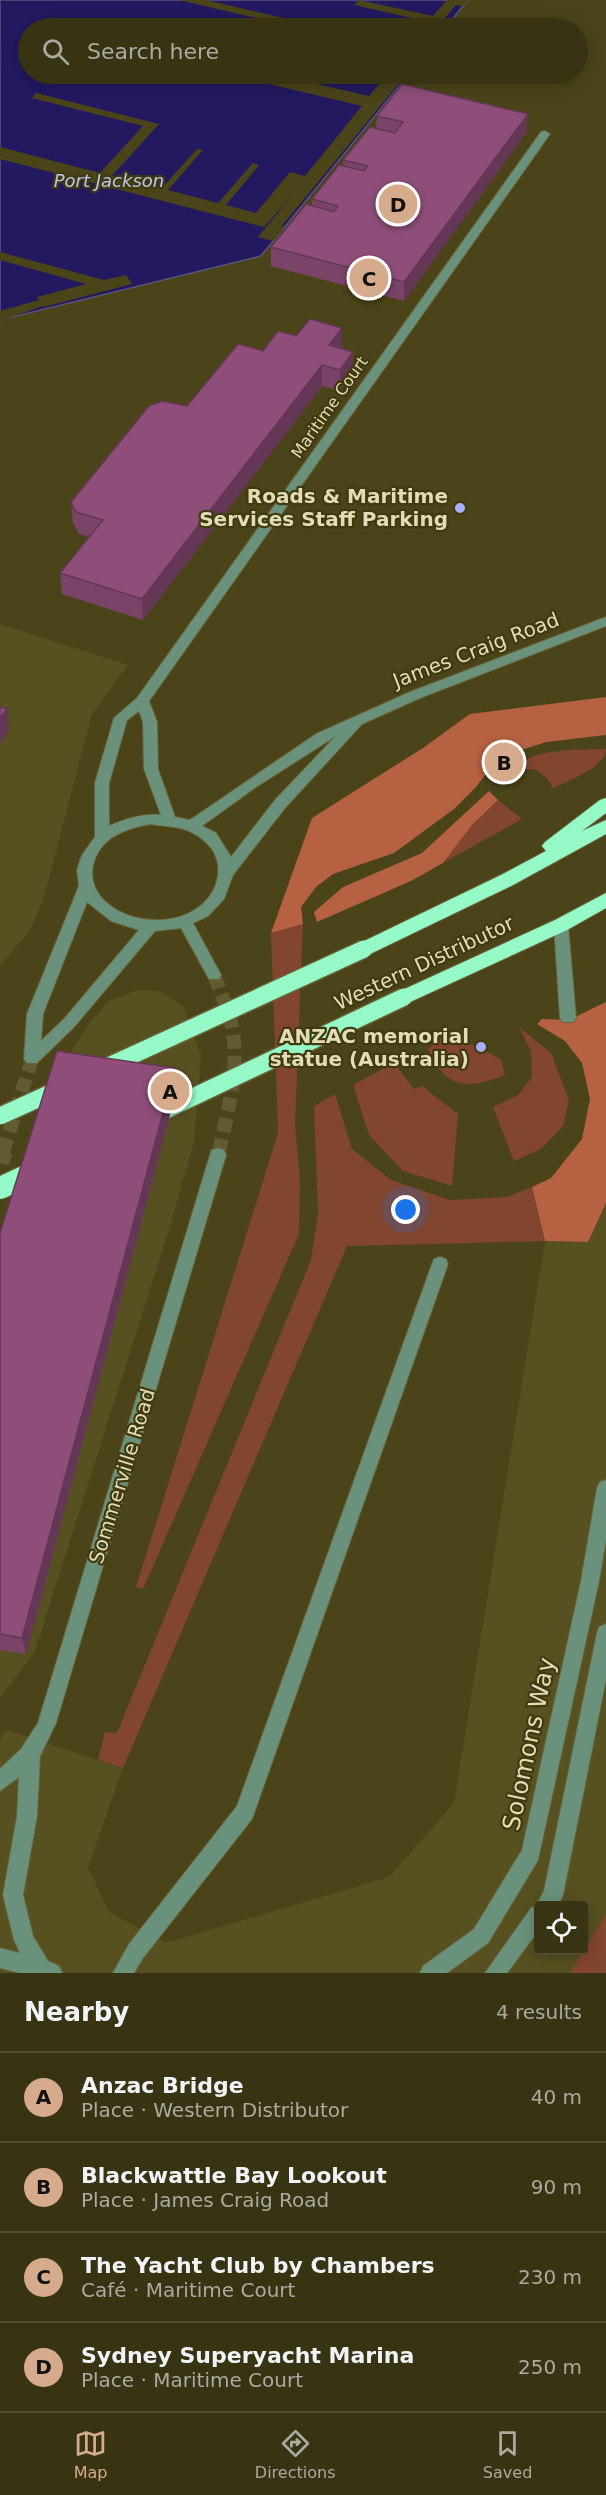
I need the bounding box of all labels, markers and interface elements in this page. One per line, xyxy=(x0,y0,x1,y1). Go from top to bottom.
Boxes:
search box xyxy=(18,18,588,84)
icon: search xyxy=(39,35,72,68)
text: Search here xyxy=(87,39,219,64)
water label: Port Jackson xyxy=(54,170,164,191)
pin: D xyxy=(378,182,418,226)
pin: C xyxy=(350,256,388,300)
street label: Maritime Court xyxy=(287,353,372,462)
place label: Roads & Maritime Services Staff Parking xyxy=(199,484,448,531)
marker: Roads & Maritime Services Staff Parking xyxy=(453,501,467,515)
street label: James Craig Road xyxy=(388,607,562,693)
pin: B xyxy=(484,740,524,784)
street label: Western Distributor xyxy=(331,911,518,1015)
place label: ANZAC memorial statue (Australia) xyxy=(270,1024,469,1071)
marker: ANZAC memorial statue (Australia) xyxy=(474,1040,488,1054)
pin: A xyxy=(150,1068,190,1114)
your location xyxy=(391,1195,420,1224)
street label: Sommerville Road xyxy=(84,1386,160,1566)
street label: Solomons Way xyxy=(497,1655,561,1833)
map controls xyxy=(534,1901,588,1955)
button: locate xyxy=(534,1901,588,1955)
text: Nearby xyxy=(24,1997,129,2027)
text: 4 results xyxy=(496,2000,582,2024)
text: Anzac Bridge xyxy=(81,2073,244,2098)
text: A xyxy=(36,2085,51,2109)
text: 40 m xyxy=(531,2085,582,2109)
text: Place · Western Distributor xyxy=(81,2098,348,2122)
text: Blackwattle Bay Lookout xyxy=(81,2163,387,2188)
text: B xyxy=(36,2175,51,2199)
text: 90 m xyxy=(531,2175,582,2199)
text: Place · James Craig Road xyxy=(81,2188,329,2212)
text: The Yacht Club by Chambers xyxy=(81,2253,435,2278)
text: C xyxy=(36,2265,51,2289)
text: 230 m xyxy=(518,2265,582,2289)
text: Café · Maritime Court xyxy=(81,2278,295,2302)
text: Sydney Superyacht Marina xyxy=(81,2343,414,2368)
text: D xyxy=(35,2355,52,2379)
text: 250 m xyxy=(518,2355,582,2379)
text: Place · Maritime Court xyxy=(81,2368,303,2392)
tab: Map xyxy=(74,2427,107,2482)
tab: Directions xyxy=(255,2427,335,2482)
tab: Saved xyxy=(483,2427,532,2482)

